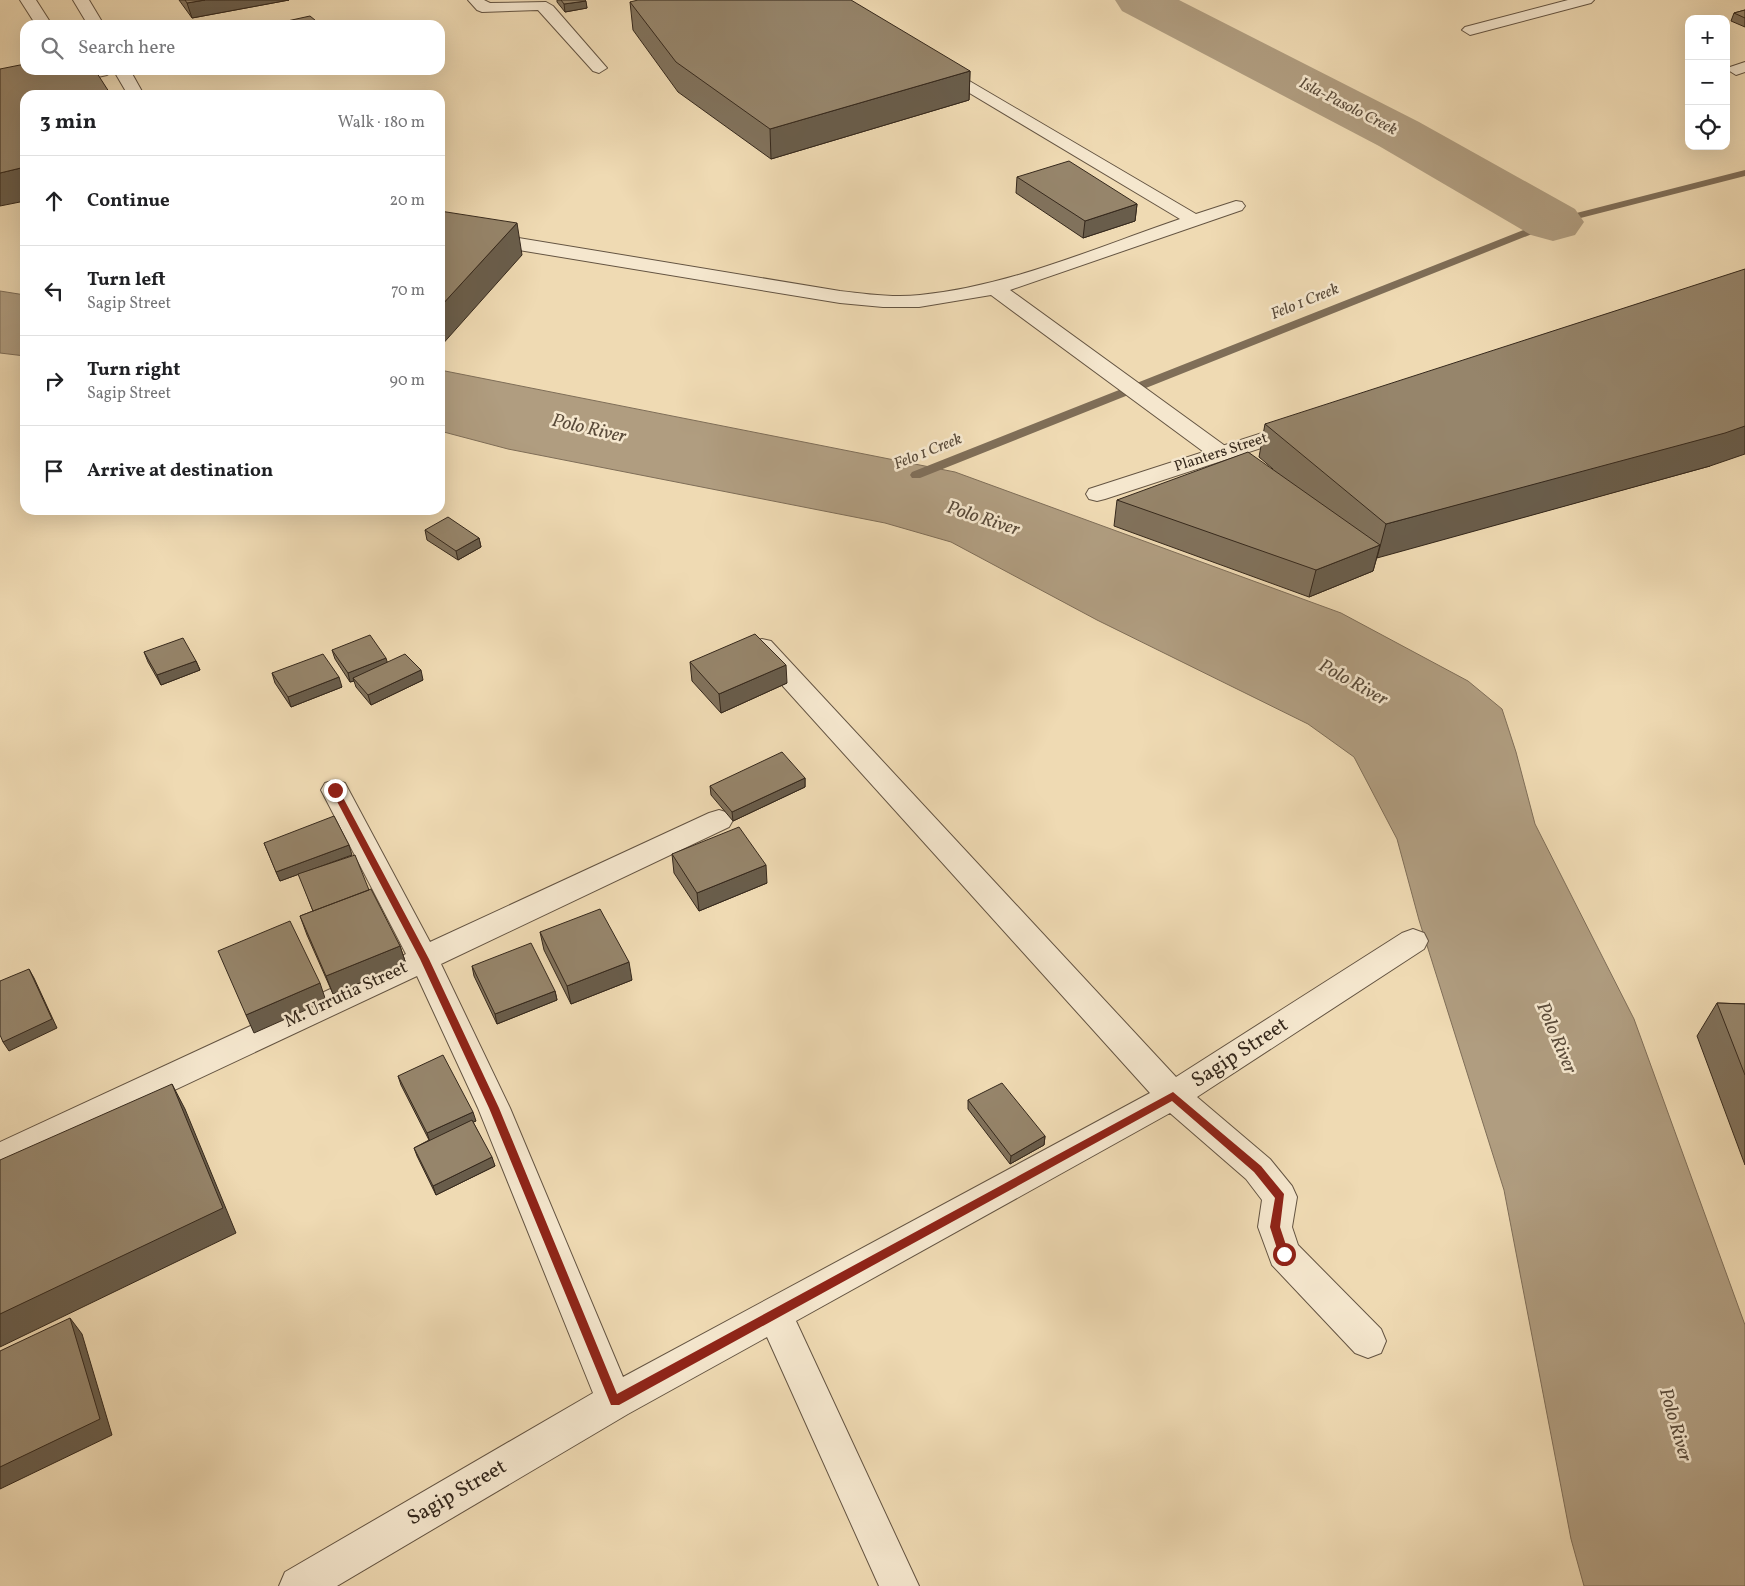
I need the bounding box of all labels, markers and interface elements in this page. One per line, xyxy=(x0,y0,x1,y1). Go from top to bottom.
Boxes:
map controls xyxy=(1685,15,1730,150)
button: + xyxy=(1685,15,1730,60)
search box xyxy=(20,20,445,75)
icon: search xyxy=(38,34,66,62)
text: Search here xyxy=(78,35,175,61)
button: − xyxy=(1685,60,1730,105)
water label: Isla-Pasolo Creek xyxy=(1295,73,1401,142)
button: locate xyxy=(1685,105,1730,150)
text: 3 min xyxy=(40,108,96,137)
text: Walk · 180 m xyxy=(338,112,425,134)
icon: ahead xyxy=(40,187,68,215)
text: Continue xyxy=(87,188,170,214)
text: 20 m xyxy=(390,190,425,212)
text: Turn left xyxy=(87,267,166,293)
icon: left xyxy=(40,277,68,305)
water label: Felo 1 Creek xyxy=(1268,278,1343,326)
text: 70 m xyxy=(391,280,425,302)
text: Sagip Street xyxy=(87,293,171,315)
text: Turn right xyxy=(87,357,180,383)
icon: right xyxy=(40,367,68,395)
text: 90 m xyxy=(389,370,425,392)
text: Sagip Street xyxy=(87,383,171,405)
water label: Polo River xyxy=(549,408,630,450)
water label: Felo 1 Creek xyxy=(891,428,966,476)
street label: Planters Street xyxy=(1172,428,1270,478)
icon: arrive xyxy=(40,457,68,485)
text: Arrive at destination xyxy=(87,458,273,484)
water label: Polo River xyxy=(943,495,1024,543)
water label: Polo River xyxy=(1314,653,1393,713)
route end xyxy=(324,779,347,802)
street label: M. Urrutia Street xyxy=(280,955,412,1035)
water label: Polo River xyxy=(1529,998,1583,1079)
street label: Sagip Street xyxy=(1186,1011,1294,1095)
route start xyxy=(1273,1243,1296,1266)
water label: Polo River xyxy=(1652,1385,1698,1466)
street label: Sagip Street xyxy=(402,1453,512,1533)

